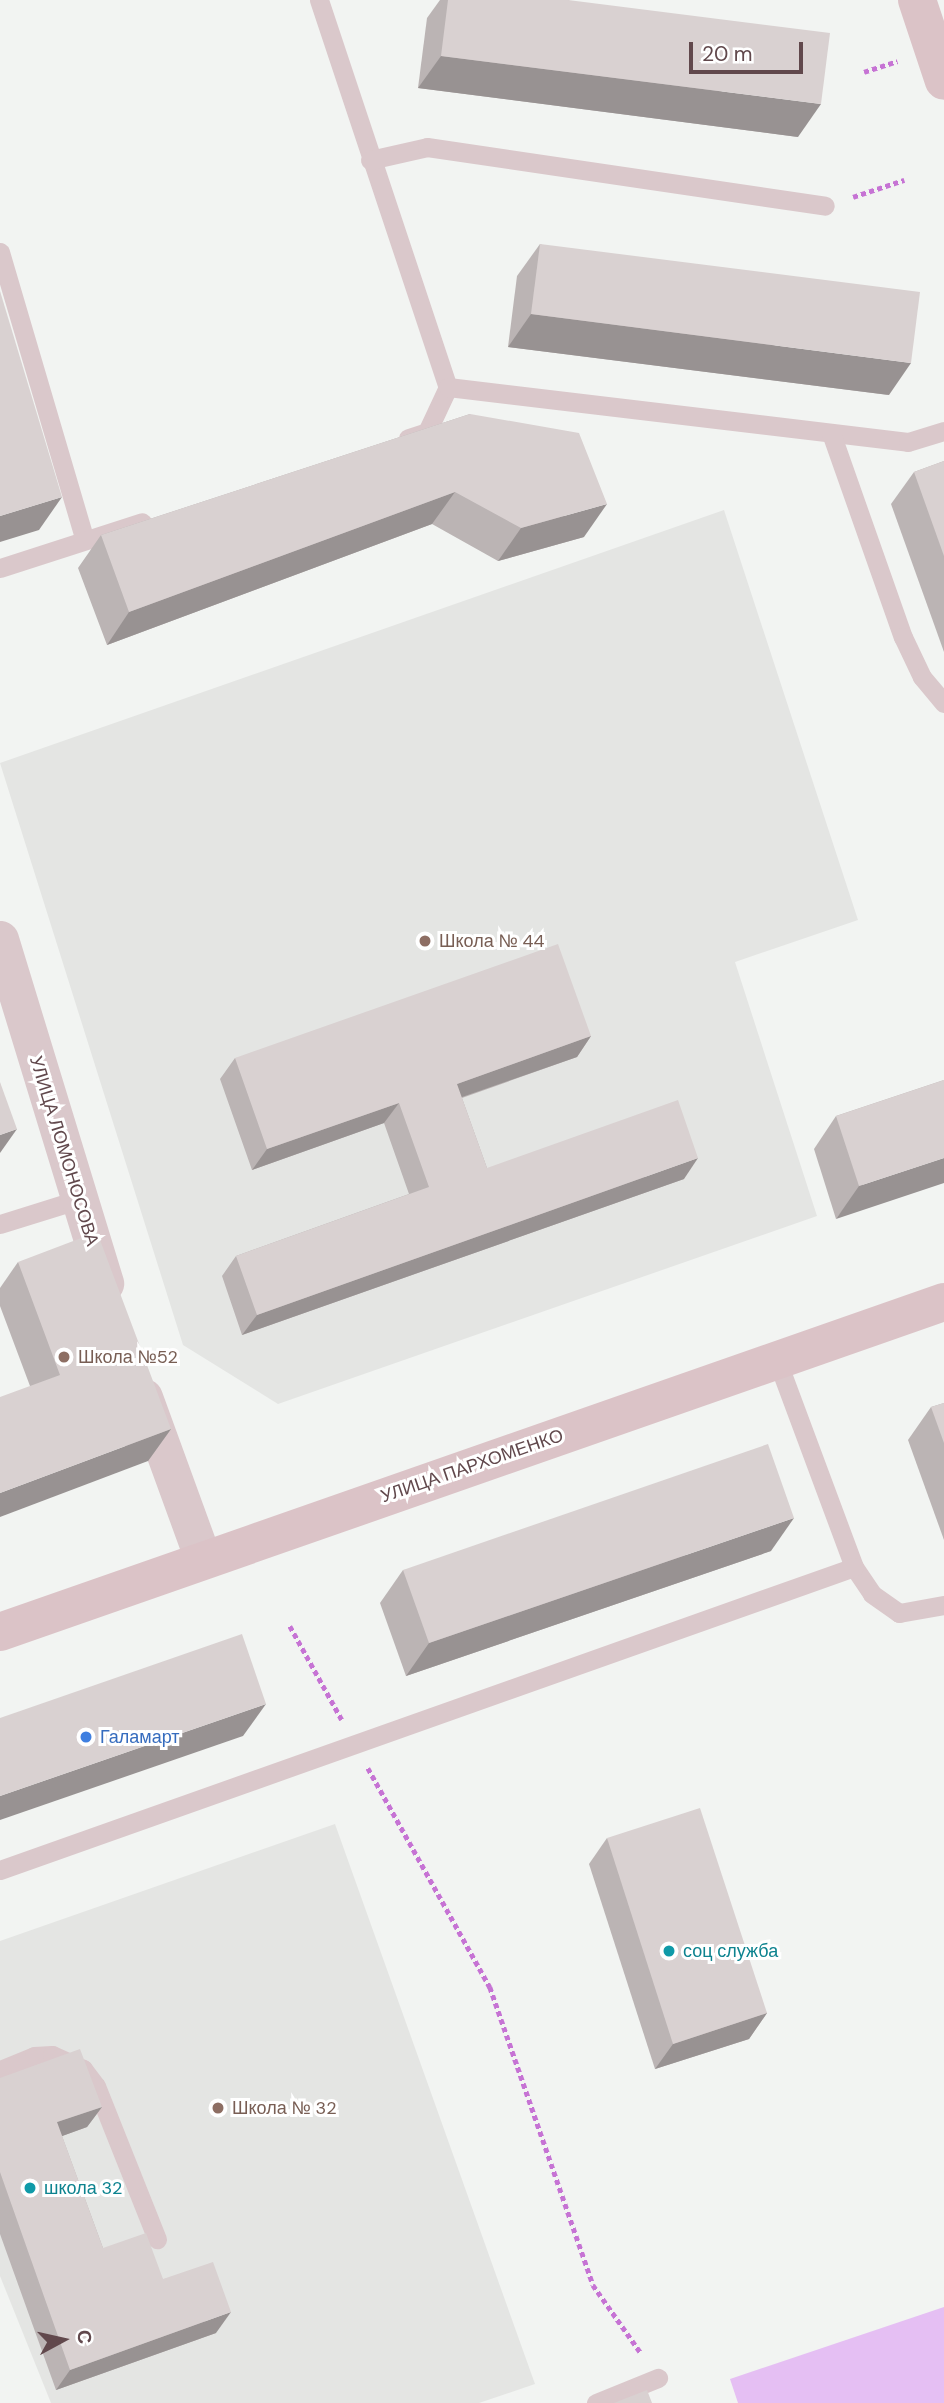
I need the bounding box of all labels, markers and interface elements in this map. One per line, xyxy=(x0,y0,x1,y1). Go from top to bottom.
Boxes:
scale bar xyxy=(692,28,806,72)
text: 20 m xyxy=(702,40,753,68)
place label: Школа № 44 xyxy=(439,930,544,952)
marker: Школа № 44 xyxy=(417,933,433,949)
street label: УЛИЦА ЛОМОНОСОВА xyxy=(25,1053,103,1249)
place label: Школа №52 xyxy=(78,1346,178,1368)
marker: Школа №52 xyxy=(56,1349,72,1365)
street label: УЛИЦА ПАРХОМЕНКО xyxy=(378,1425,566,1507)
place label: Галамарт xyxy=(100,1726,180,1748)
marker: Галамарт xyxy=(78,1729,94,1745)
place label: соц служба xyxy=(683,1940,778,1962)
marker: соц служба xyxy=(661,1943,677,1959)
place label: Школа № 32 xyxy=(232,2097,337,2119)
marker: Школа № 32 xyxy=(210,2100,226,2116)
place label: школа 32 xyxy=(44,2177,122,2199)
marker: школа 32 xyxy=(22,2180,38,2196)
north arrow xyxy=(28,2305,98,2375)
text: С xyxy=(71,2328,98,2346)

